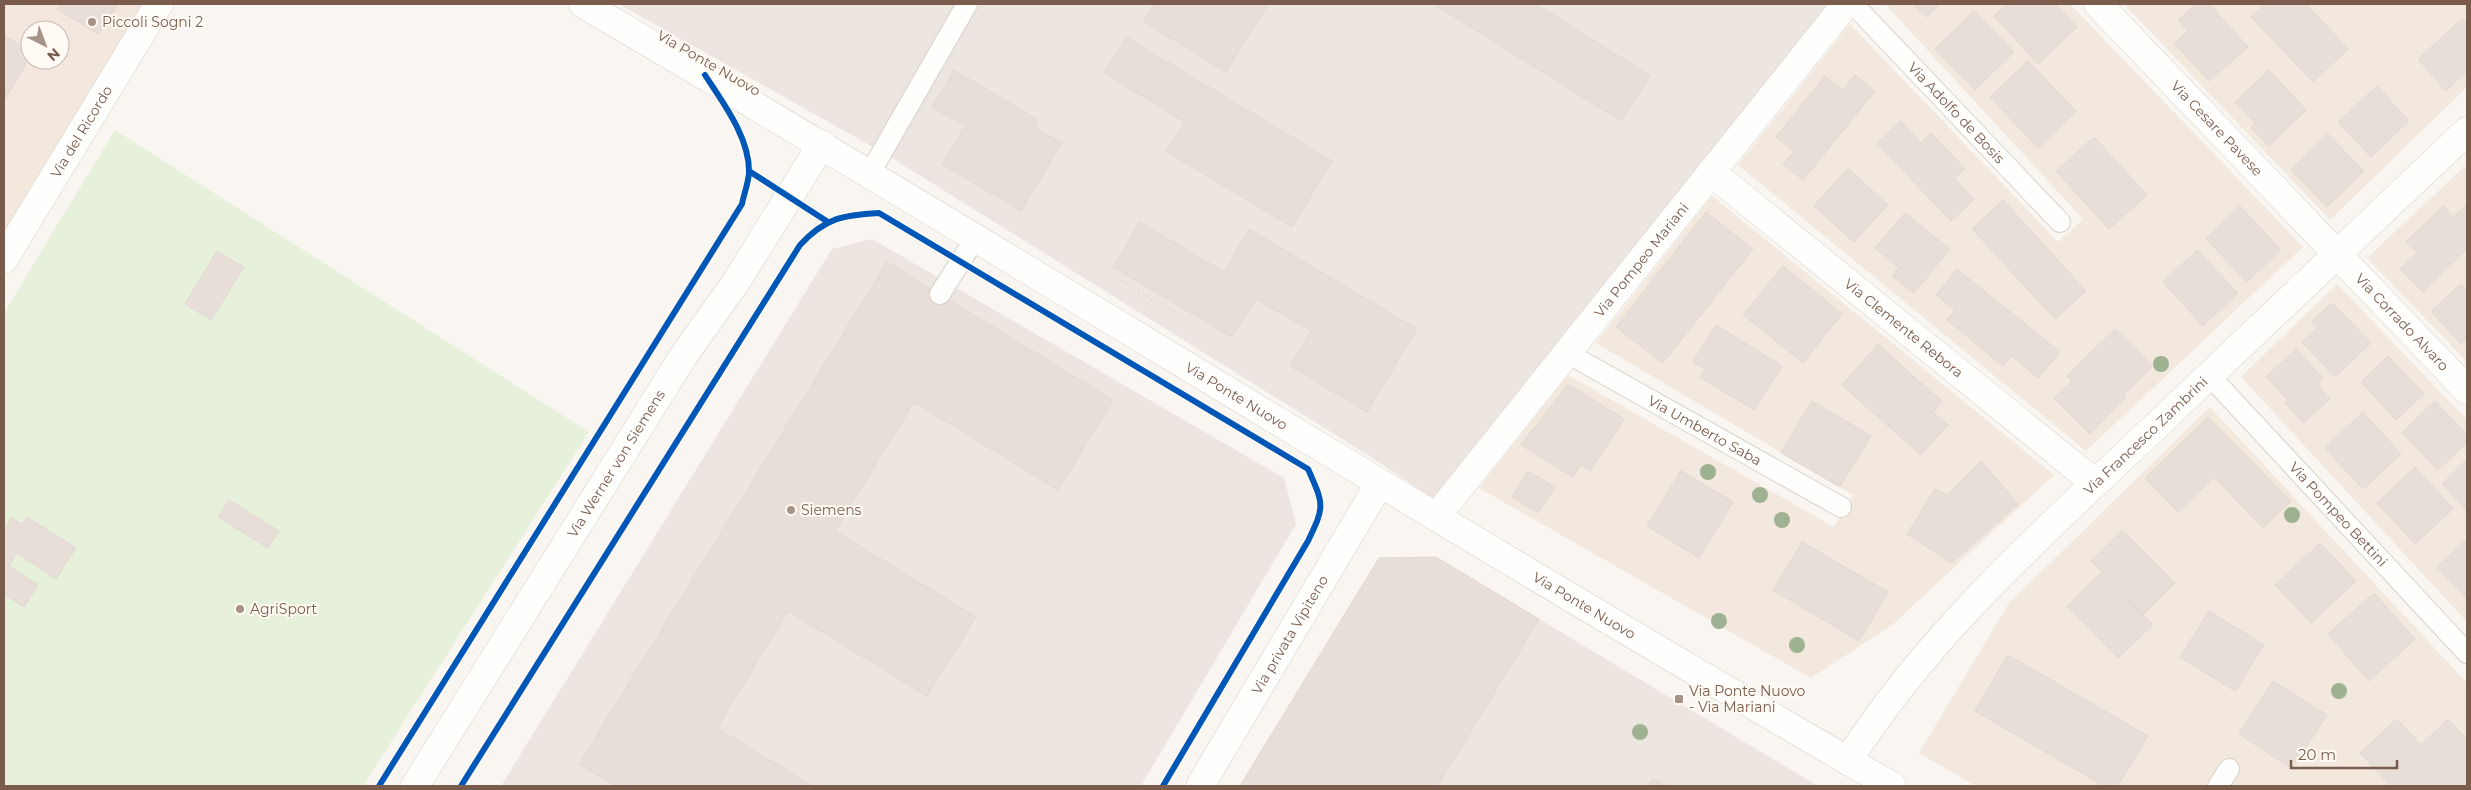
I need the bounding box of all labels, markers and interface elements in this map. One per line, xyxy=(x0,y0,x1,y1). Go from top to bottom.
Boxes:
place label: Piccoli Sogni 2 xyxy=(102,13,203,31)
marker: Piccoli Sogni 2 xyxy=(86,16,98,28)
north arrow xyxy=(20,20,70,70)
street label: Via Ponte Nuovo xyxy=(654,26,764,100)
text: N xyxy=(43,44,64,65)
street label: Via Adolfo de Bosis xyxy=(1904,58,2009,167)
street label: Via Cesare Pavese xyxy=(2167,77,2267,180)
street label: Via del Ricordo xyxy=(46,82,116,181)
street label: Via Pompeo Mariani xyxy=(1590,199,1693,321)
street label: Via Corrado Alvaro xyxy=(2351,270,2453,375)
street label: Via Clemente Rebora xyxy=(1841,275,1967,382)
street label: Via Ponte Nuovo xyxy=(1182,358,1291,434)
street label: Via Francesco Zambrini xyxy=(2080,373,2211,499)
street label: Via Werner von Siemens xyxy=(563,386,669,541)
street label: Via Umberto Saba xyxy=(1645,391,1765,469)
street label: Via Pompeo Bettini xyxy=(2285,458,2391,570)
place label: Siemens xyxy=(801,501,862,519)
marker: Siemens xyxy=(785,504,797,516)
street label: Via Ponte Nuovo xyxy=(1530,568,1639,643)
street label: Via privata Vipiteno xyxy=(1248,572,1332,698)
place label: AgriSport xyxy=(250,600,318,618)
marker: AgriSport xyxy=(234,603,246,615)
place label: Via Ponte Nuovo - Via Mariani xyxy=(1689,682,1806,716)
marker: Via Ponte Nuovo - Via Mariani xyxy=(1673,693,1685,705)
scale bar xyxy=(2291,738,2397,770)
text: 20 m xyxy=(2298,745,2336,764)

